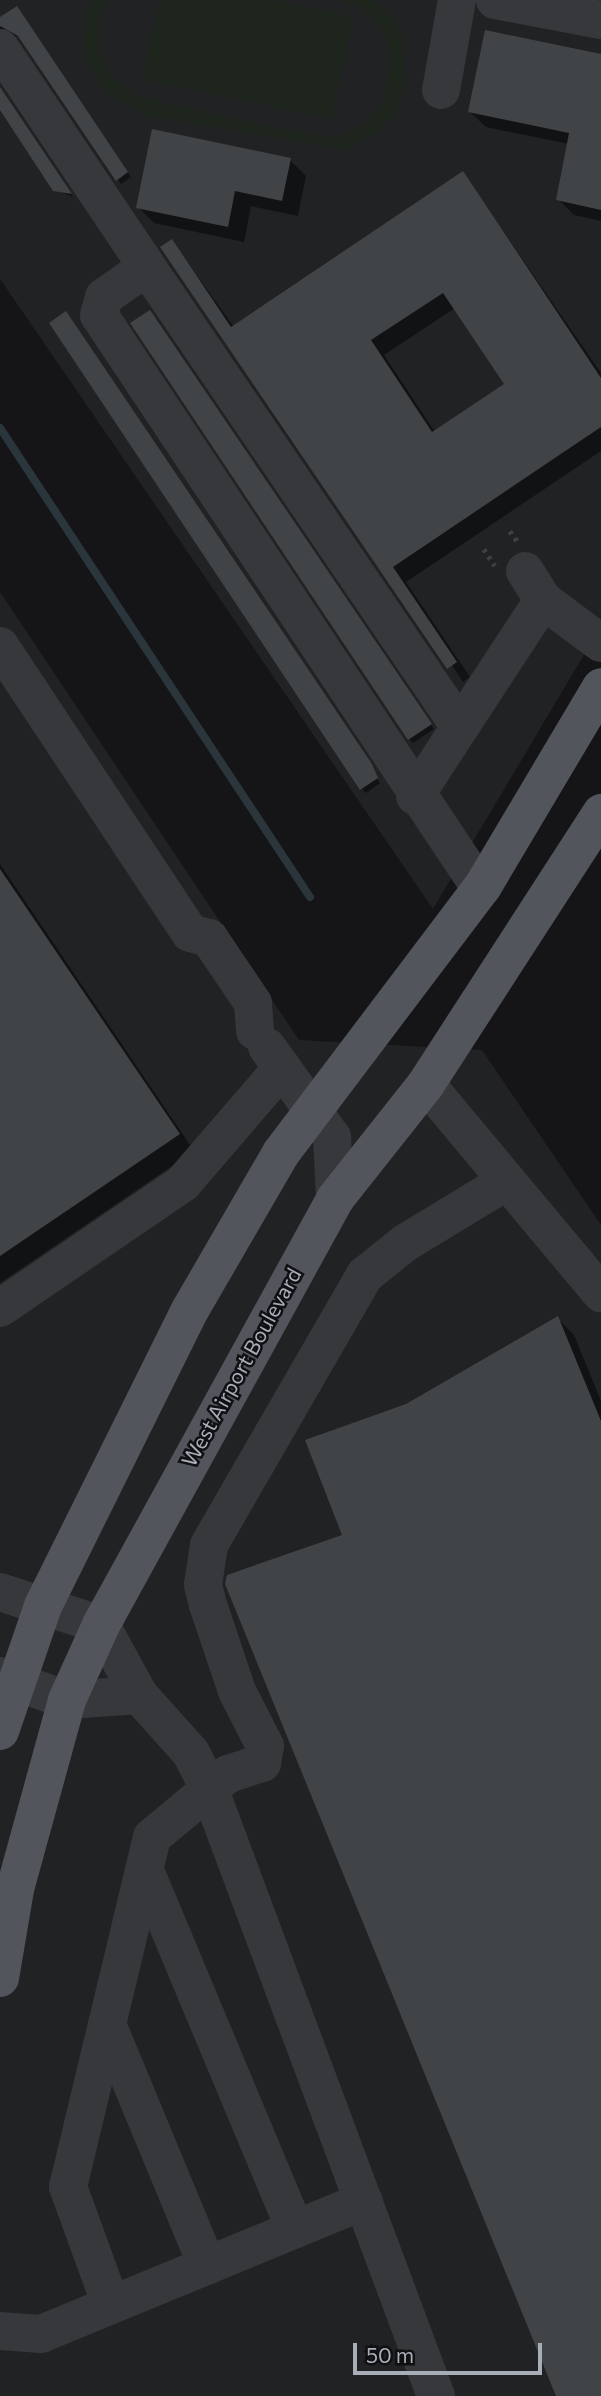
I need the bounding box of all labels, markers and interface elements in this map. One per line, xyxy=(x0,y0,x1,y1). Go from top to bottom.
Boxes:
street label: West Airport Boulevard xyxy=(176,1263,306,1471)
scale bar xyxy=(356,2330,545,2374)
text: 50 m xyxy=(366,2342,414,2367)

